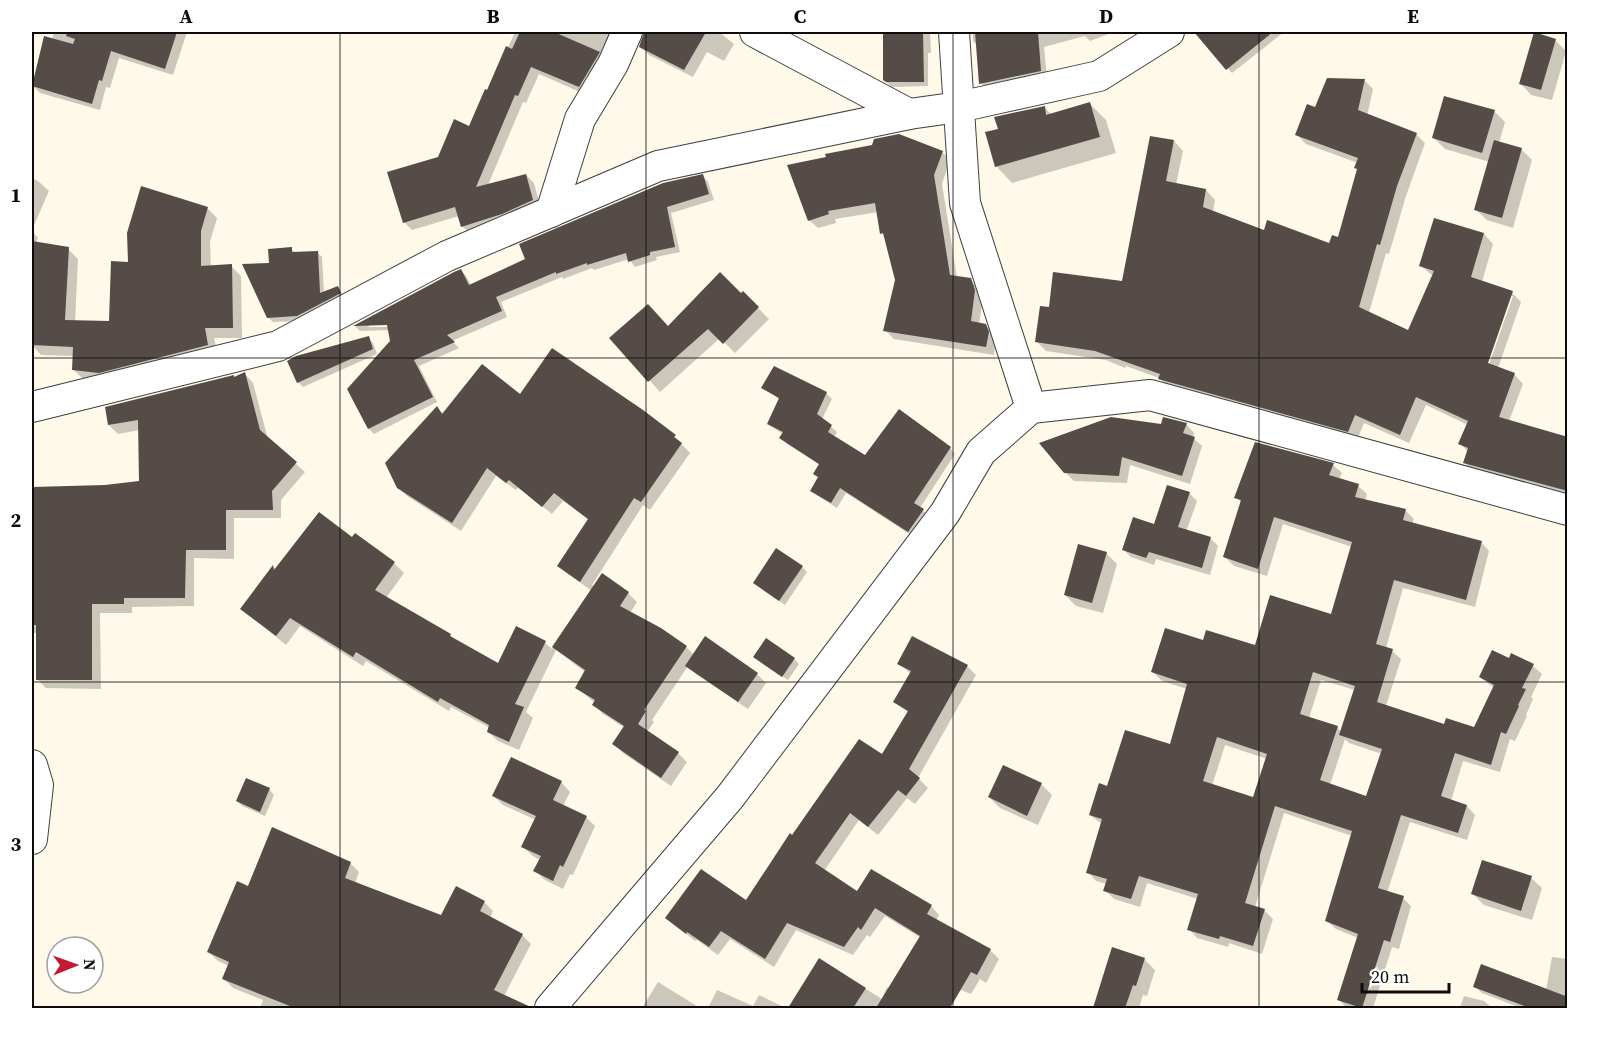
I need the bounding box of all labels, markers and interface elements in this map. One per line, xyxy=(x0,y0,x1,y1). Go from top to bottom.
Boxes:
text: A xyxy=(179,2,193,30)
text: B xyxy=(486,2,500,30)
text: C xyxy=(794,2,806,30)
text: D xyxy=(1099,2,1113,30)
text: E xyxy=(1407,2,1419,30)
text: 1 xyxy=(11,181,21,209)
text: 2 xyxy=(11,506,22,534)
text: 3 xyxy=(11,830,22,858)
north arrow xyxy=(45,935,105,995)
scale bar xyxy=(1362,956,1449,994)
text: N xyxy=(79,959,101,971)
text: 20 m xyxy=(1371,964,1409,989)

